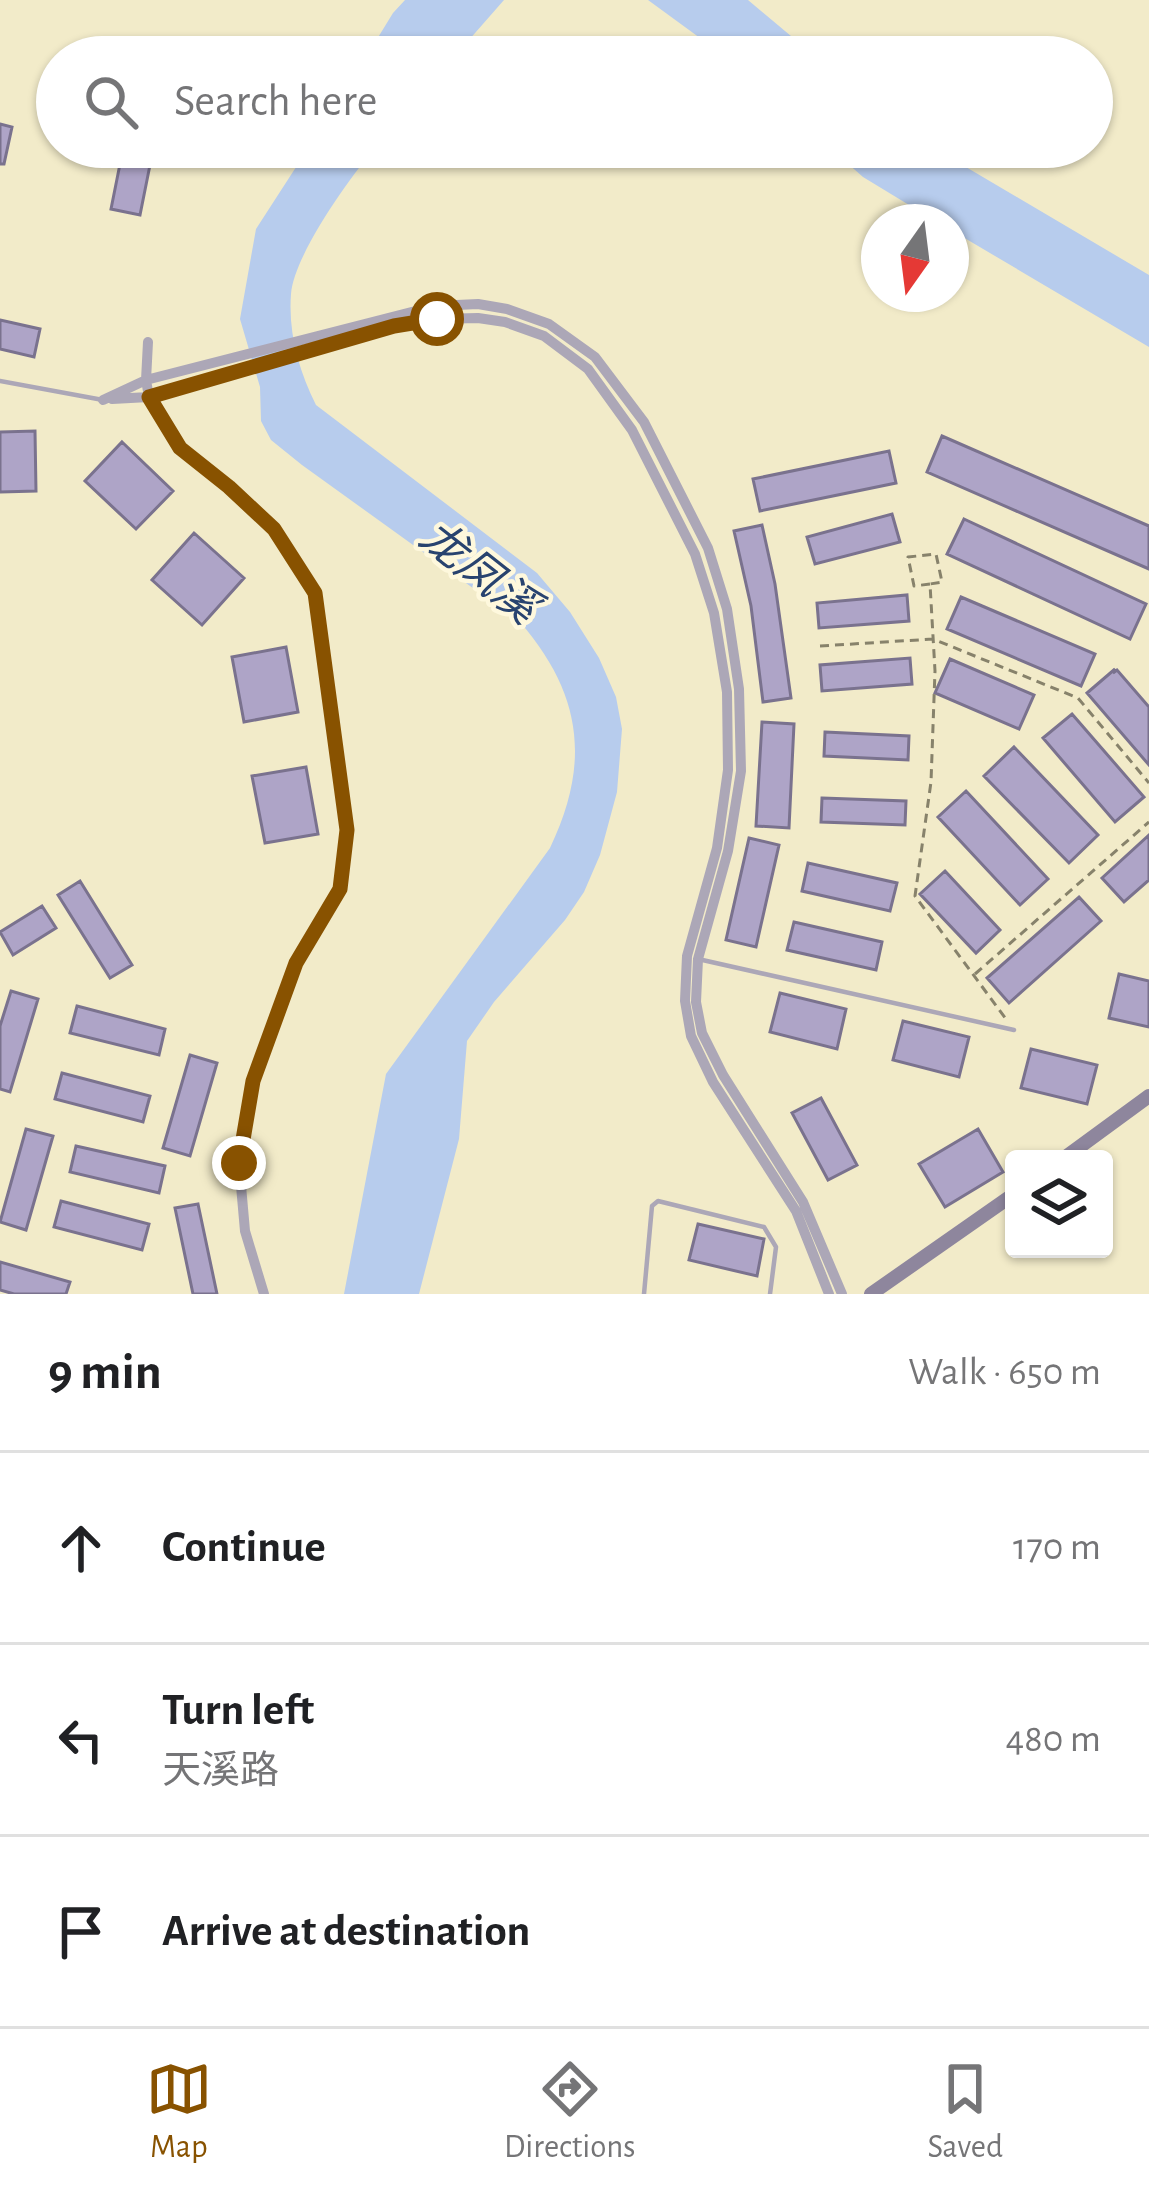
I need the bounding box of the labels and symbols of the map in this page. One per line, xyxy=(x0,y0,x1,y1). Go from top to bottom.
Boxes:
north arrow xyxy=(861,204,969,312)
route start xyxy=(410,292,464,346)
water label: 龙凤溪 xyxy=(411,512,550,635)
route end xyxy=(212,1136,266,1190)

